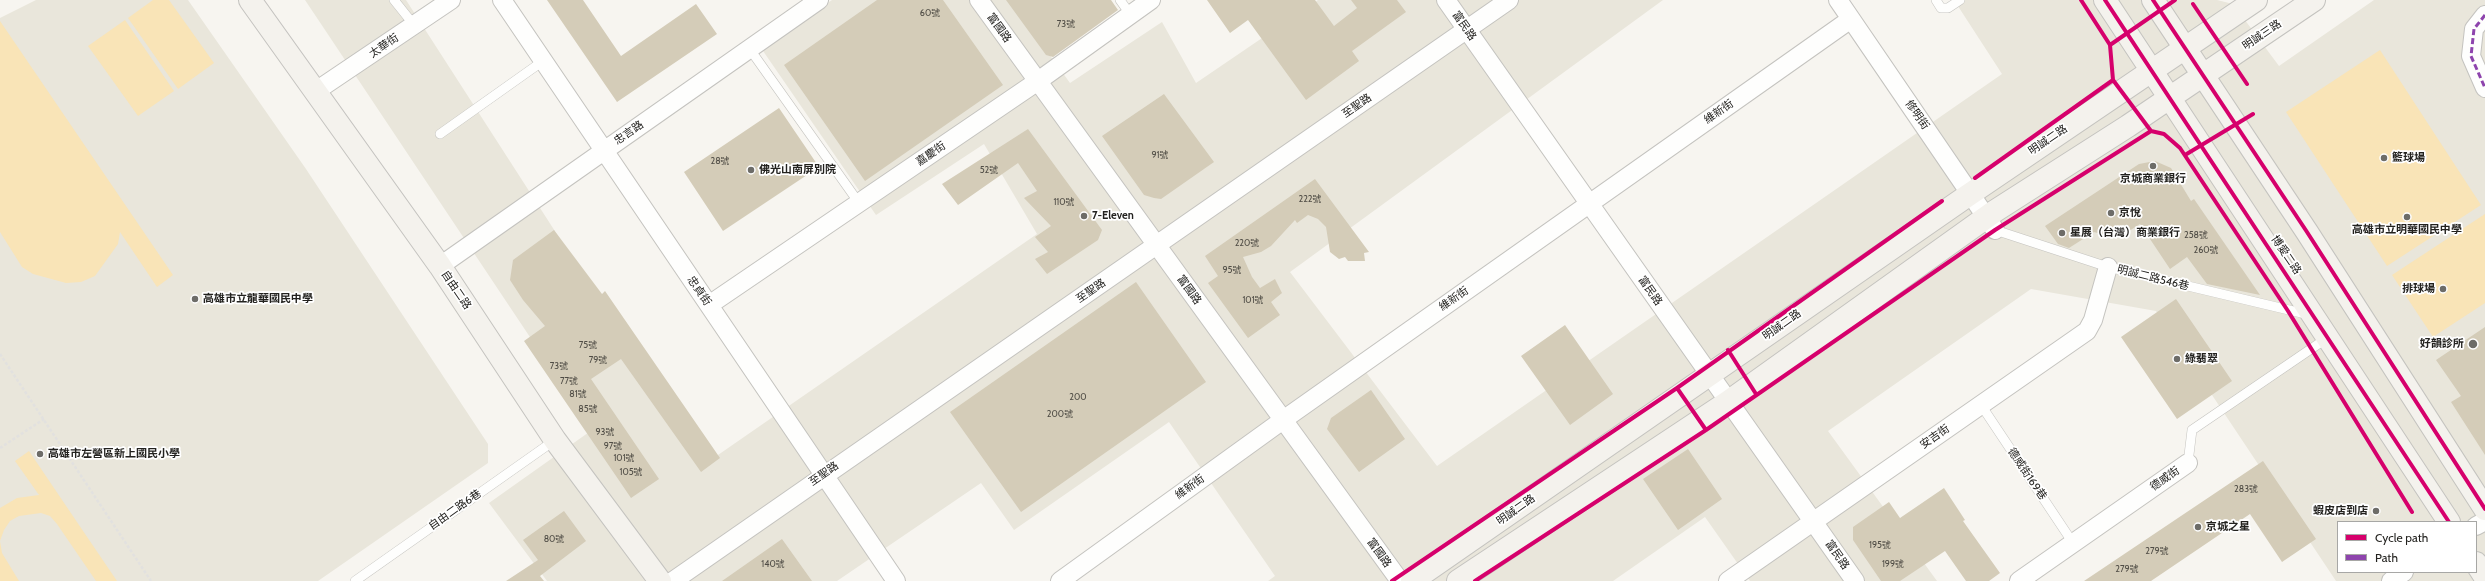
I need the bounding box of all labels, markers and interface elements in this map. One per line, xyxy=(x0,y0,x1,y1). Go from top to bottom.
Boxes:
house number: 60號 xyxy=(920,8,940,18)
street label: 富民路 xyxy=(1449,9,1479,43)
street label: 富國路 xyxy=(984,11,1014,45)
street label: 明誠三路 xyxy=(2240,17,2284,53)
house number: 73號 xyxy=(1057,19,1075,29)
street label: 太華街 xyxy=(367,31,401,61)
street label: 至聖路 xyxy=(1340,91,1374,121)
street label: 維新街 xyxy=(1702,97,1736,127)
street label: 修明街 xyxy=(1902,98,1932,132)
street label: 忠言路 xyxy=(612,118,646,148)
street label: 明誠二路 xyxy=(2026,122,2070,158)
street label: 嘉慶街 xyxy=(914,139,948,169)
house number: 91號 xyxy=(1151,150,1169,160)
place label: 籃球場 xyxy=(2392,151,2425,165)
marker: 籃球場 xyxy=(2379,153,2389,163)
house number: 28號 xyxy=(710,156,730,166)
marker: 京城商業銀行 xyxy=(2148,161,2158,171)
place label: 佛光山南屏別院 xyxy=(759,163,836,177)
marker: 佛光山南屏別院 xyxy=(746,165,756,175)
house number: 52號 xyxy=(980,165,998,175)
place label: 京城商業銀行 xyxy=(2120,172,2186,186)
house number: 222號 xyxy=(1298,194,1322,204)
house number: 110號 xyxy=(1053,197,1075,207)
place label: 京悅 xyxy=(2119,206,2141,220)
marker: 京悅 xyxy=(2106,208,2116,218)
place label: 7-Eleven xyxy=(1092,209,1134,223)
marker: 7-Eleven xyxy=(1079,211,1089,221)
marker: 高雄市立明華國民中學 xyxy=(2402,212,2412,222)
place label: 高雄市立明華國民中學 xyxy=(2352,223,2462,237)
place label: 星展（台灣）商業銀行 xyxy=(2070,226,2180,240)
marker: 星展（台灣）商業銀行 xyxy=(2057,228,2067,238)
house number: 258號 xyxy=(2184,230,2208,240)
street label: 博愛二路 xyxy=(2268,233,2304,277)
house number: 220號 xyxy=(1235,238,1259,248)
house number: 260號 xyxy=(2193,245,2219,255)
street label: 明誠二路546巷 xyxy=(2116,263,2190,293)
house number: 95號 xyxy=(1223,265,1241,275)
street label: 自由二路 xyxy=(438,268,474,312)
street label: 富國路 xyxy=(1174,273,1204,307)
street label: 忠貞街 xyxy=(684,274,714,308)
street label: 富民路 xyxy=(1635,274,1665,308)
street label: 至聖路 xyxy=(1074,276,1108,306)
place label: 排球場 xyxy=(2402,282,2435,296)
street label: 維新街 xyxy=(1437,284,1471,314)
marker: 排球場 xyxy=(2438,284,2448,294)
place label: 高雄市立龍華國民中學 xyxy=(203,292,313,306)
marker: 高雄市立龍華國民中學 xyxy=(190,294,200,304)
house number: 101號 xyxy=(1242,295,1264,305)
street label: 明誠二路 xyxy=(1760,307,1804,343)
place label: 好韻診所 xyxy=(2420,337,2464,351)
marker: 好韻診所 xyxy=(2467,338,2479,350)
house number: 75號 xyxy=(579,340,597,350)
place label: 綠翡翠 xyxy=(2185,352,2218,366)
marker: 綠翡翠 xyxy=(2172,354,2182,364)
house number: 79號 xyxy=(589,355,607,365)
house number: 73號 xyxy=(550,361,568,371)
house number: 77號 xyxy=(560,376,578,386)
house number: 81號 xyxy=(569,389,587,399)
house number: 200 xyxy=(1069,392,1087,402)
house number: 85號 xyxy=(578,404,598,414)
house number: 200號 xyxy=(1047,409,1073,419)
street label: 安吉街 xyxy=(1918,422,1952,452)
house number: 93號 xyxy=(596,427,614,437)
house number: 97號 xyxy=(604,441,622,451)
street label: 德威街169巷 xyxy=(2005,445,2049,503)
place label: 高雄市左營區新上國民小學 xyxy=(48,447,180,461)
marker: 高雄市左營區新上國民小學 xyxy=(35,449,45,459)
house number: 101號 xyxy=(613,453,635,463)
street label: 至聖路 xyxy=(807,459,841,489)
street label: 德威街 xyxy=(2148,464,2182,494)
house number: 105號 xyxy=(619,467,643,477)
street label: 維新街 xyxy=(1173,472,1207,502)
house number: 283號 xyxy=(2234,484,2258,494)
street label: 自由二路6巷 xyxy=(426,487,484,533)
street label: 明誠二路 xyxy=(1494,492,1538,528)
place label: 蝦皮店到店 xyxy=(2313,504,2368,518)
marker: 蝦皮店到店 xyxy=(2371,506,2381,516)
place label: 京城之星 xyxy=(2206,520,2250,534)
legend xyxy=(2337,521,2477,573)
marker: 京城之星 xyxy=(2193,522,2203,532)
text: Cycle path xyxy=(2375,530,2428,545)
house number: 80號 xyxy=(544,534,564,544)
street label: 富國路 xyxy=(1364,536,1394,570)
street label: 富民路 xyxy=(1822,538,1852,572)
house number: 195號 xyxy=(1869,540,1891,550)
house number: 279號 xyxy=(2145,546,2169,556)
text: Path xyxy=(2375,550,2398,565)
house number: 140號 xyxy=(761,559,785,569)
house number: 199號 xyxy=(1882,559,1904,569)
house number: 279號 xyxy=(2115,564,2139,574)

